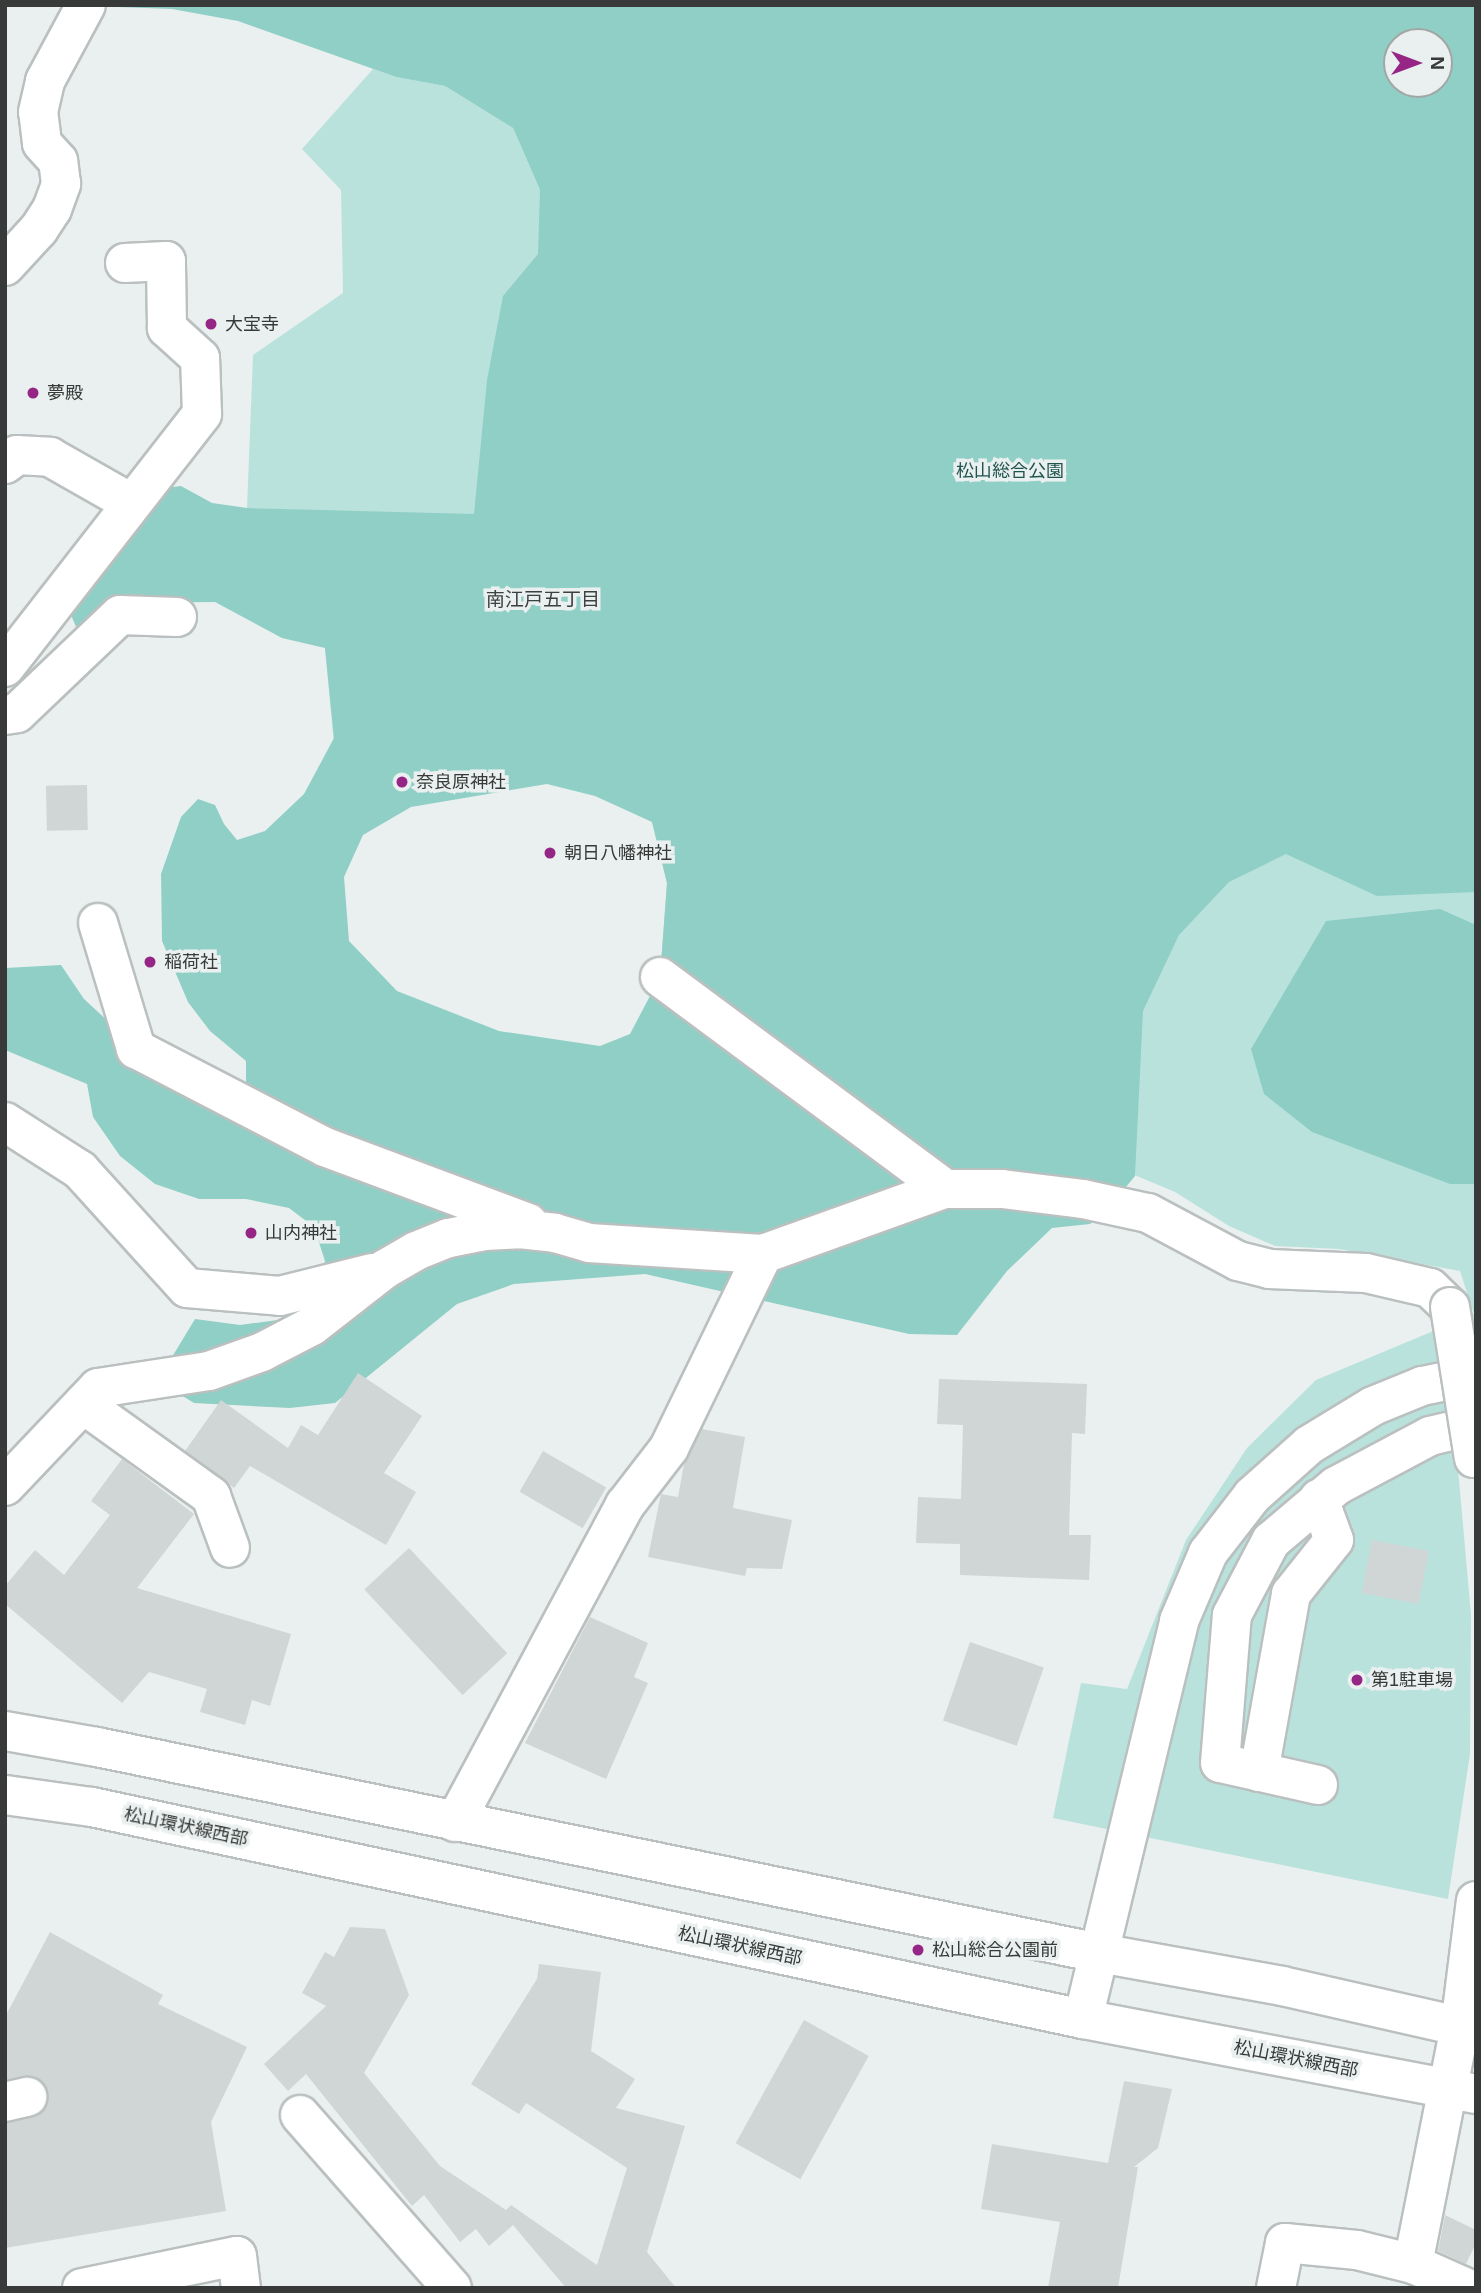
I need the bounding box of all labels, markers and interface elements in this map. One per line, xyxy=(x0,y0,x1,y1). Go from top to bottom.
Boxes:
north arrow xyxy=(1383,28,1453,98)
text: N xyxy=(1427,56,1448,70)
place label: 大宝寺 xyxy=(225,313,279,335)
marker: 大宝寺 xyxy=(203,316,219,332)
place label: 夢殿 xyxy=(47,382,83,404)
marker: 夢殿 xyxy=(25,385,41,401)
park label: 松山総合公園 xyxy=(956,460,1064,482)
district label: 南江戸五丁目 xyxy=(486,589,600,611)
place label: 奈良原神社 xyxy=(416,771,506,793)
marker: 奈良原神社 xyxy=(394,774,410,790)
place label: 朝日八幡神社 xyxy=(564,842,672,864)
marker: 朝日八幡神社 xyxy=(542,845,558,861)
place label: 稲荷社 xyxy=(164,951,218,973)
marker: 稲荷社 xyxy=(142,954,158,970)
place label: 山内神社 xyxy=(265,1222,337,1244)
marker: 山内神社 xyxy=(243,1225,259,1241)
place label: 第1駐車場 xyxy=(1371,1669,1453,1691)
marker: 第1駐車場 xyxy=(1349,1672,1365,1688)
street label: 松山環状線西部 xyxy=(122,1803,250,1851)
street label: 松山環状線西部 xyxy=(676,1922,804,1970)
place label: 松山総合公園前 xyxy=(932,1939,1058,1961)
marker: 松山総合公園前 xyxy=(910,1942,926,1958)
street label: 松山環状線西部 xyxy=(1232,2036,1360,2082)

